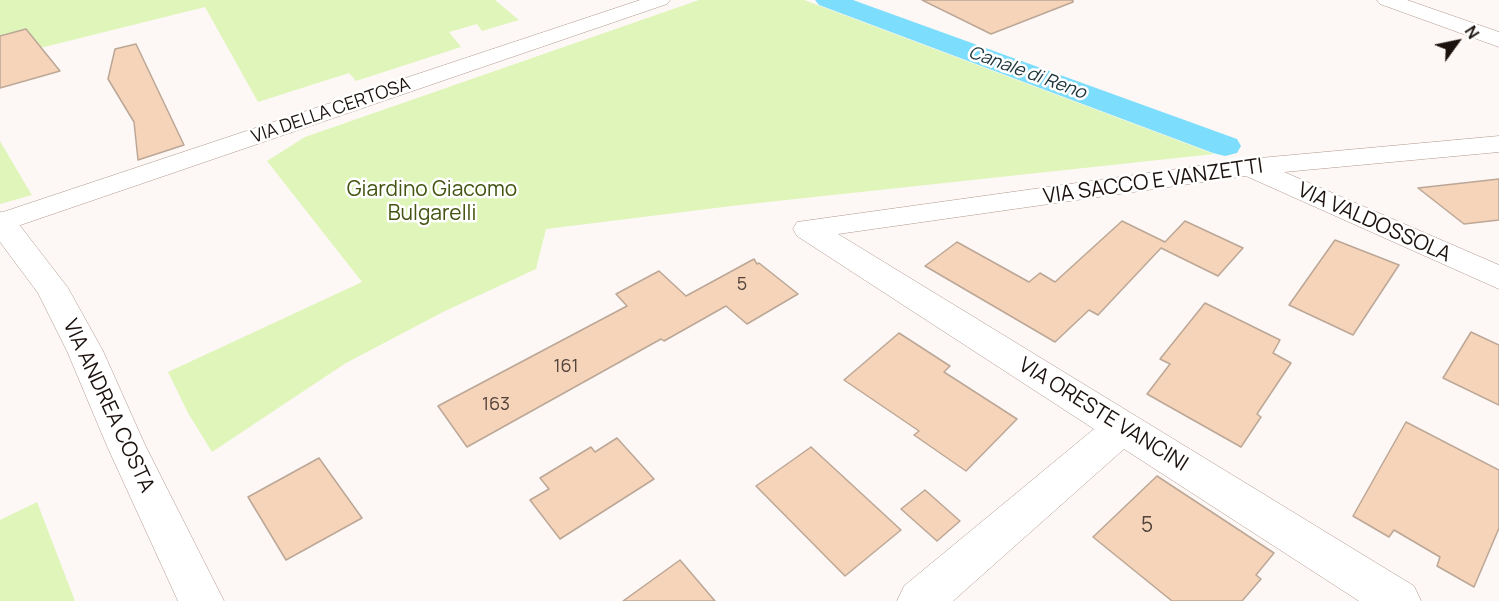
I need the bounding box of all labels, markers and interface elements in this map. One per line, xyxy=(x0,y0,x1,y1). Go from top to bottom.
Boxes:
north arrow xyxy=(1427,12,1487,72)
text: N xyxy=(1460,21,1484,43)
water label: Canale di Reno xyxy=(965,42,1089,104)
street label: VIA DELLA CERTOSA xyxy=(249,74,413,148)
street label: VIA SACCO E VANZETTI xyxy=(1042,154,1264,210)
park label: Giardino Giacomo Bulgarelli xyxy=(347,177,517,227)
street label: VIA VALDOSSOLA xyxy=(1293,178,1455,268)
house number: 5 xyxy=(737,274,747,296)
street label: VIA ANDREA COSTA xyxy=(57,315,159,497)
street label: VIA ORESTE VANCINI xyxy=(1014,353,1192,477)
house number: 161 xyxy=(554,356,578,378)
house number: 163 xyxy=(482,394,510,416)
house number: 5 xyxy=(1141,513,1153,539)

